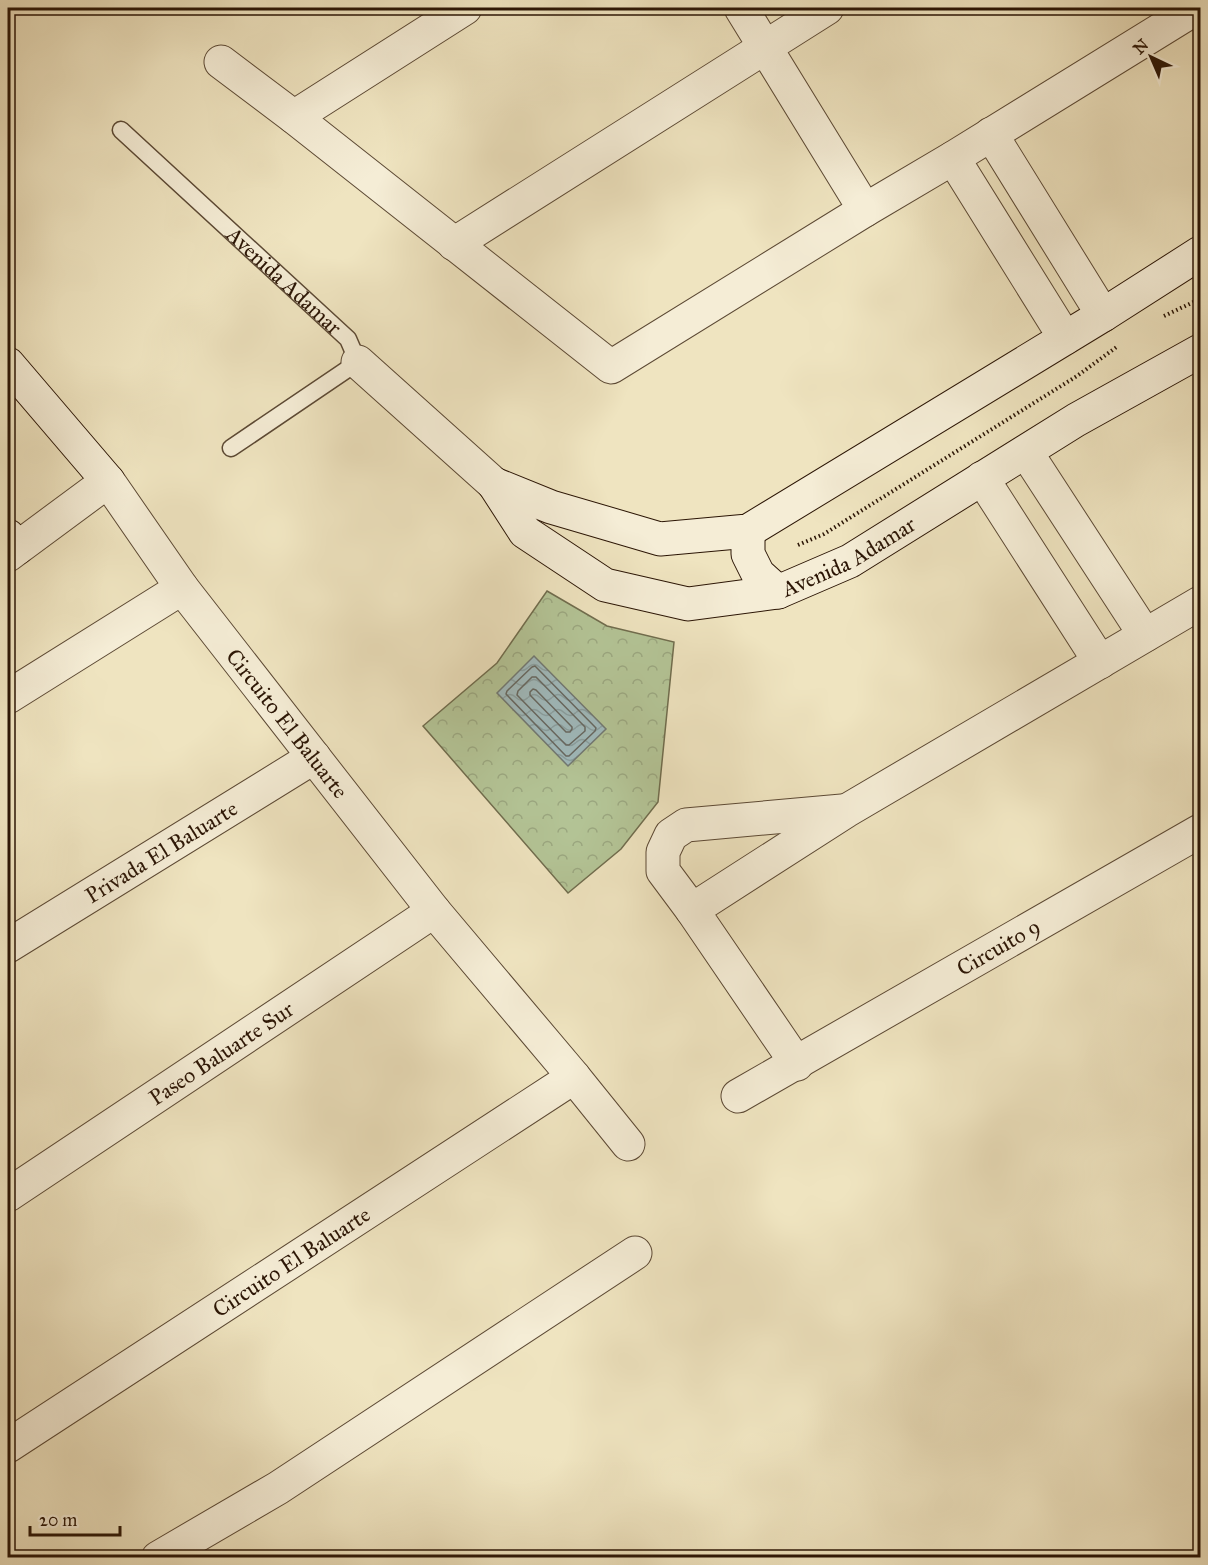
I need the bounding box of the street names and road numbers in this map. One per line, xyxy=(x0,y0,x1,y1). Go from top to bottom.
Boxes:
street label: Avenida Adamar xyxy=(220,220,348,341)
street label: Avenida Adamar xyxy=(777,510,921,603)
street label: Circuito El Baluarte xyxy=(220,643,354,804)
street label: Privada El Baluarte xyxy=(80,795,242,909)
street label: Circuito 9 xyxy=(952,913,1045,982)
street label: Paseo Baluarte Sur xyxy=(144,995,299,1111)
street label: Circuito El Baluarte xyxy=(208,1201,375,1323)

